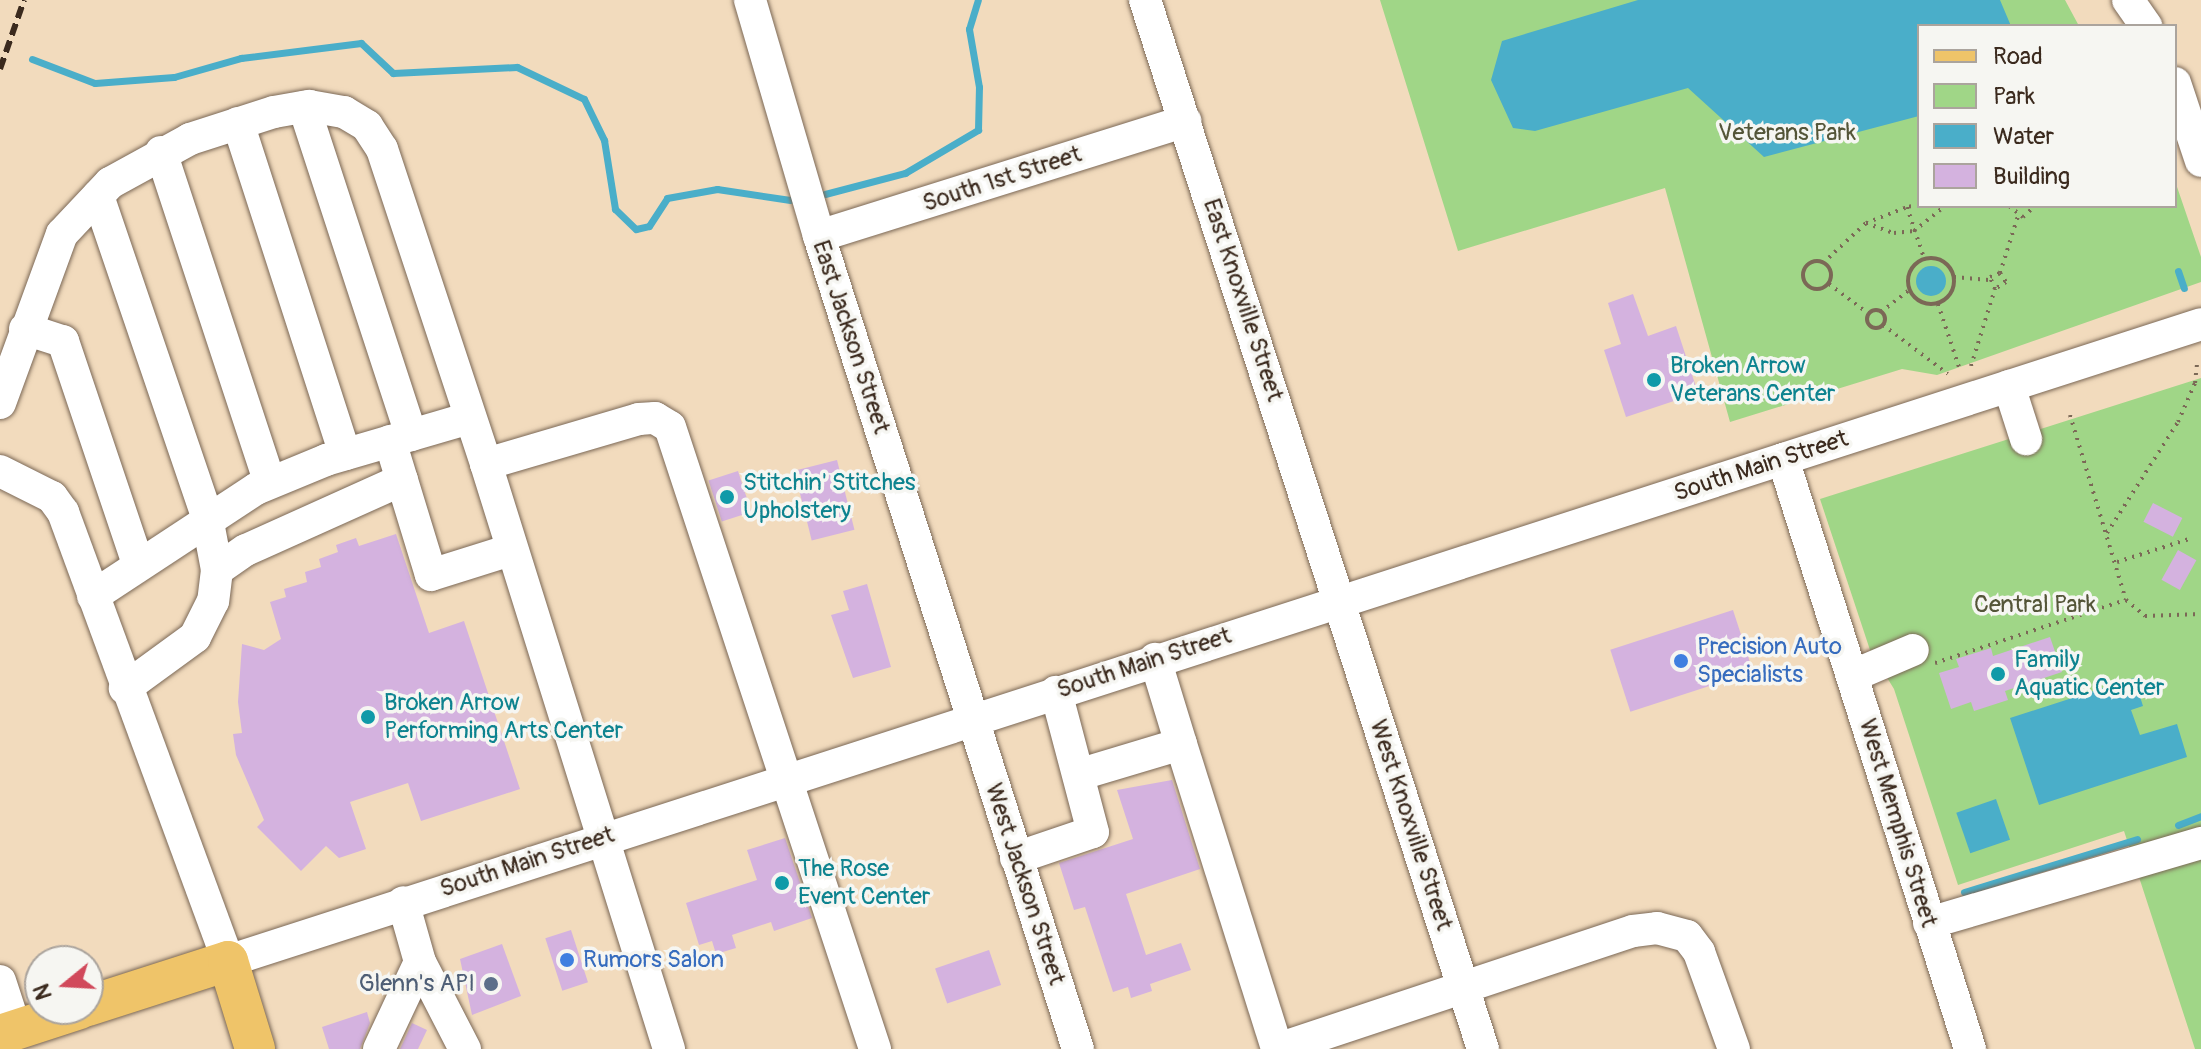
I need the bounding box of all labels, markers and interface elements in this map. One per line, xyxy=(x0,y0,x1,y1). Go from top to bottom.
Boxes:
legend xyxy=(1917,24,2177,208)
text: Road xyxy=(1993,42,2043,71)
text: Park xyxy=(1993,82,2035,111)
park label: Veterans Park xyxy=(1718,119,1856,147)
text: Water xyxy=(1993,122,2054,151)
street label: South 1st Street xyxy=(919,140,1085,218)
text: Building xyxy=(1993,162,2070,191)
street label: East Knoxville Street xyxy=(1197,195,1289,405)
street label: East Jackson Street xyxy=(806,237,896,437)
place label: Broken Arrow Veterans Center xyxy=(1670,352,1835,408)
marker: Broken Arrow Veterans Center xyxy=(1645,371,1663,389)
street label: South Main Street xyxy=(1670,424,1852,508)
place label: Stitchin' Stitches Upholstery xyxy=(743,469,915,525)
marker: Stitchin' Stitches Upholstery xyxy=(718,488,736,506)
park label: Central Park xyxy=(1974,591,2096,619)
street label: South Main Street xyxy=(1053,621,1235,705)
place label: Precision Auto Specialists xyxy=(1697,633,1842,689)
place label: Family Aquatic Center xyxy=(2014,646,2164,702)
marker: Precision Auto Specialists xyxy=(1672,652,1690,670)
marker: Family Aquatic Center xyxy=(1989,665,2007,683)
place label: Broken Arrow Performing Arts Center xyxy=(384,689,623,745)
marker: Broken Arrow Performing Arts Center xyxy=(359,708,377,726)
street label: West Memphis Street xyxy=(1853,715,1943,931)
street label: West Knoxville Street xyxy=(1363,716,1459,934)
street label: West Jackson Street xyxy=(979,780,1071,988)
street label: South Main Street xyxy=(436,820,618,904)
place label: The Rose Event Center xyxy=(798,855,930,911)
marker: The Rose Event Center xyxy=(773,874,791,892)
north arrow xyxy=(24,945,104,1025)
place label: Rumors Salon xyxy=(583,946,724,974)
marker: Rumors Salon xyxy=(558,951,576,969)
place label: Glenn's API xyxy=(359,970,475,998)
marker: Glenn's API xyxy=(482,975,500,993)
text: N xyxy=(27,980,59,1003)

